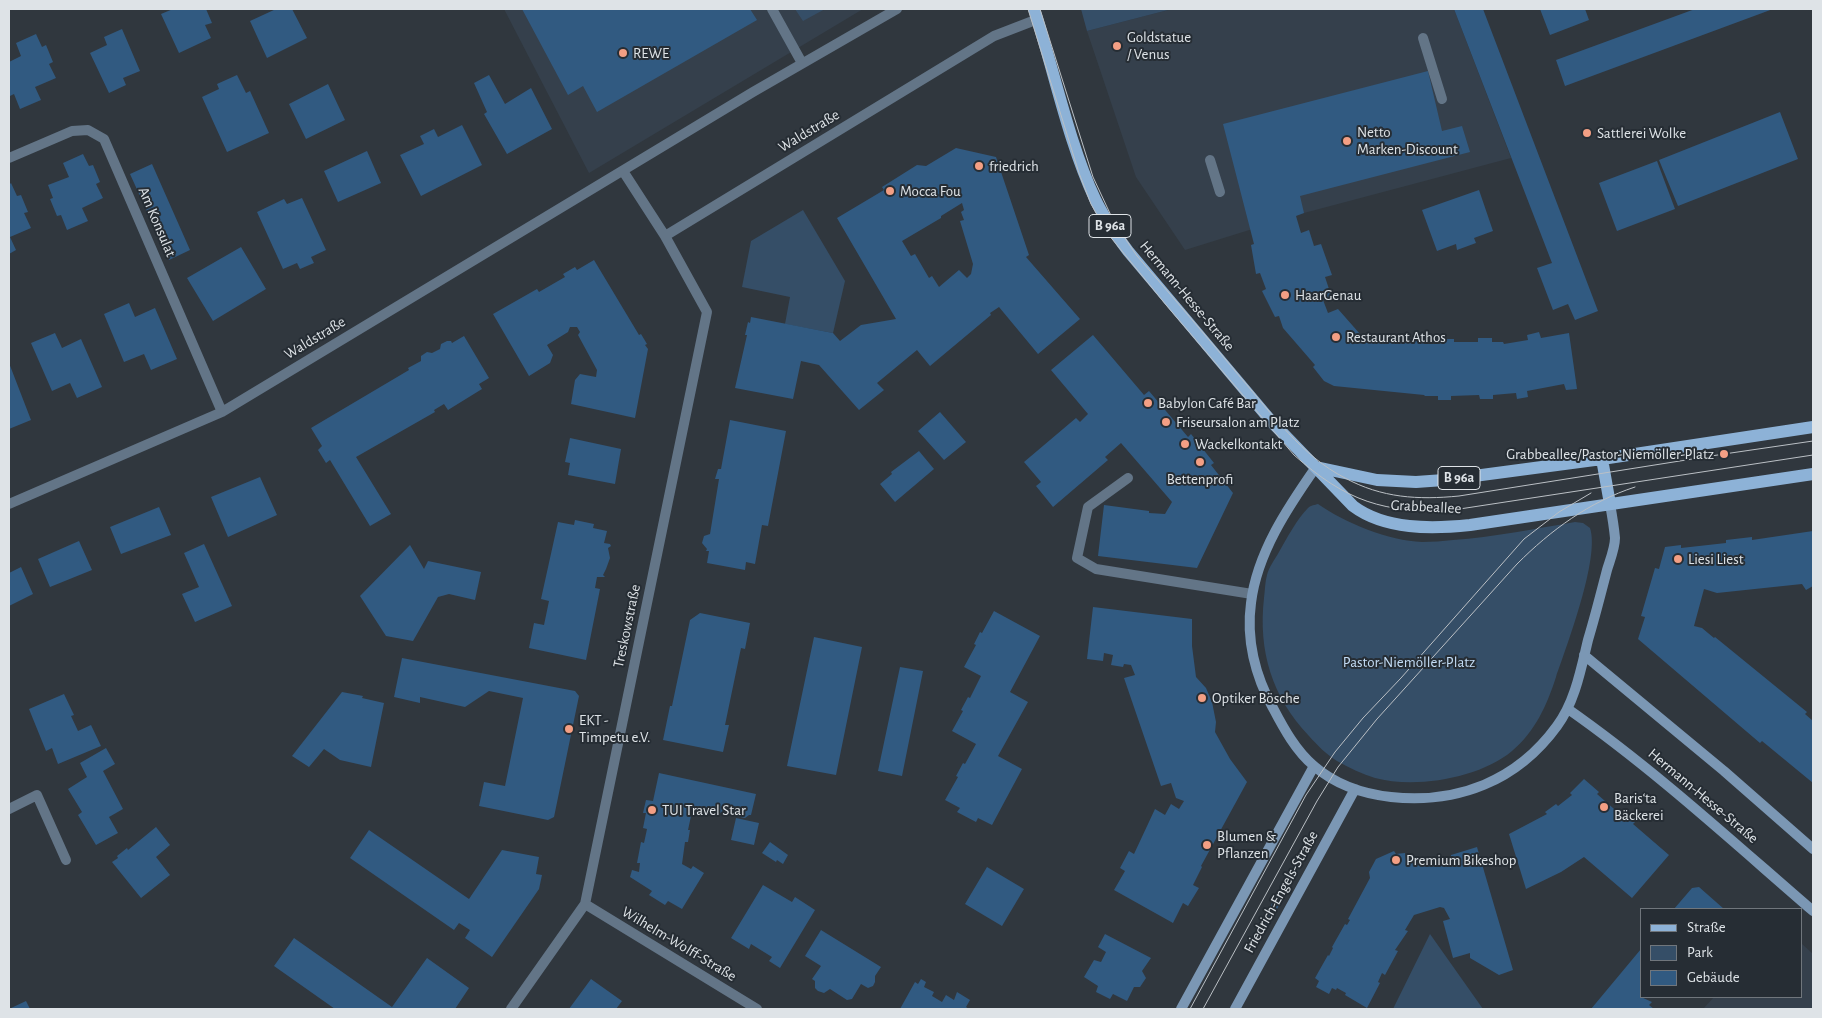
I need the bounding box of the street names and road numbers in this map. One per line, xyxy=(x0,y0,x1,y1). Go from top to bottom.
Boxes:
street label: Waldstraße xyxy=(775,106,843,156)
street label: Am Konsulat xyxy=(134,184,180,260)
road number: B 96a xyxy=(1089,215,1131,238)
street label: Hermann-Hesse-Straße xyxy=(1136,237,1238,355)
street label: Waldstraße xyxy=(281,313,349,363)
road number: B 96a xyxy=(1438,466,1480,489)
street label: Grabbeallee xyxy=(1390,496,1462,518)
street label: Treskowstraße xyxy=(609,583,645,669)
street label: Hermann-Hesse-Straße xyxy=(1644,745,1762,847)
street label: Friedrich-Engels-Straße xyxy=(1240,828,1322,956)
street label: Wilhelm-Wolff-Straße xyxy=(618,903,740,985)

